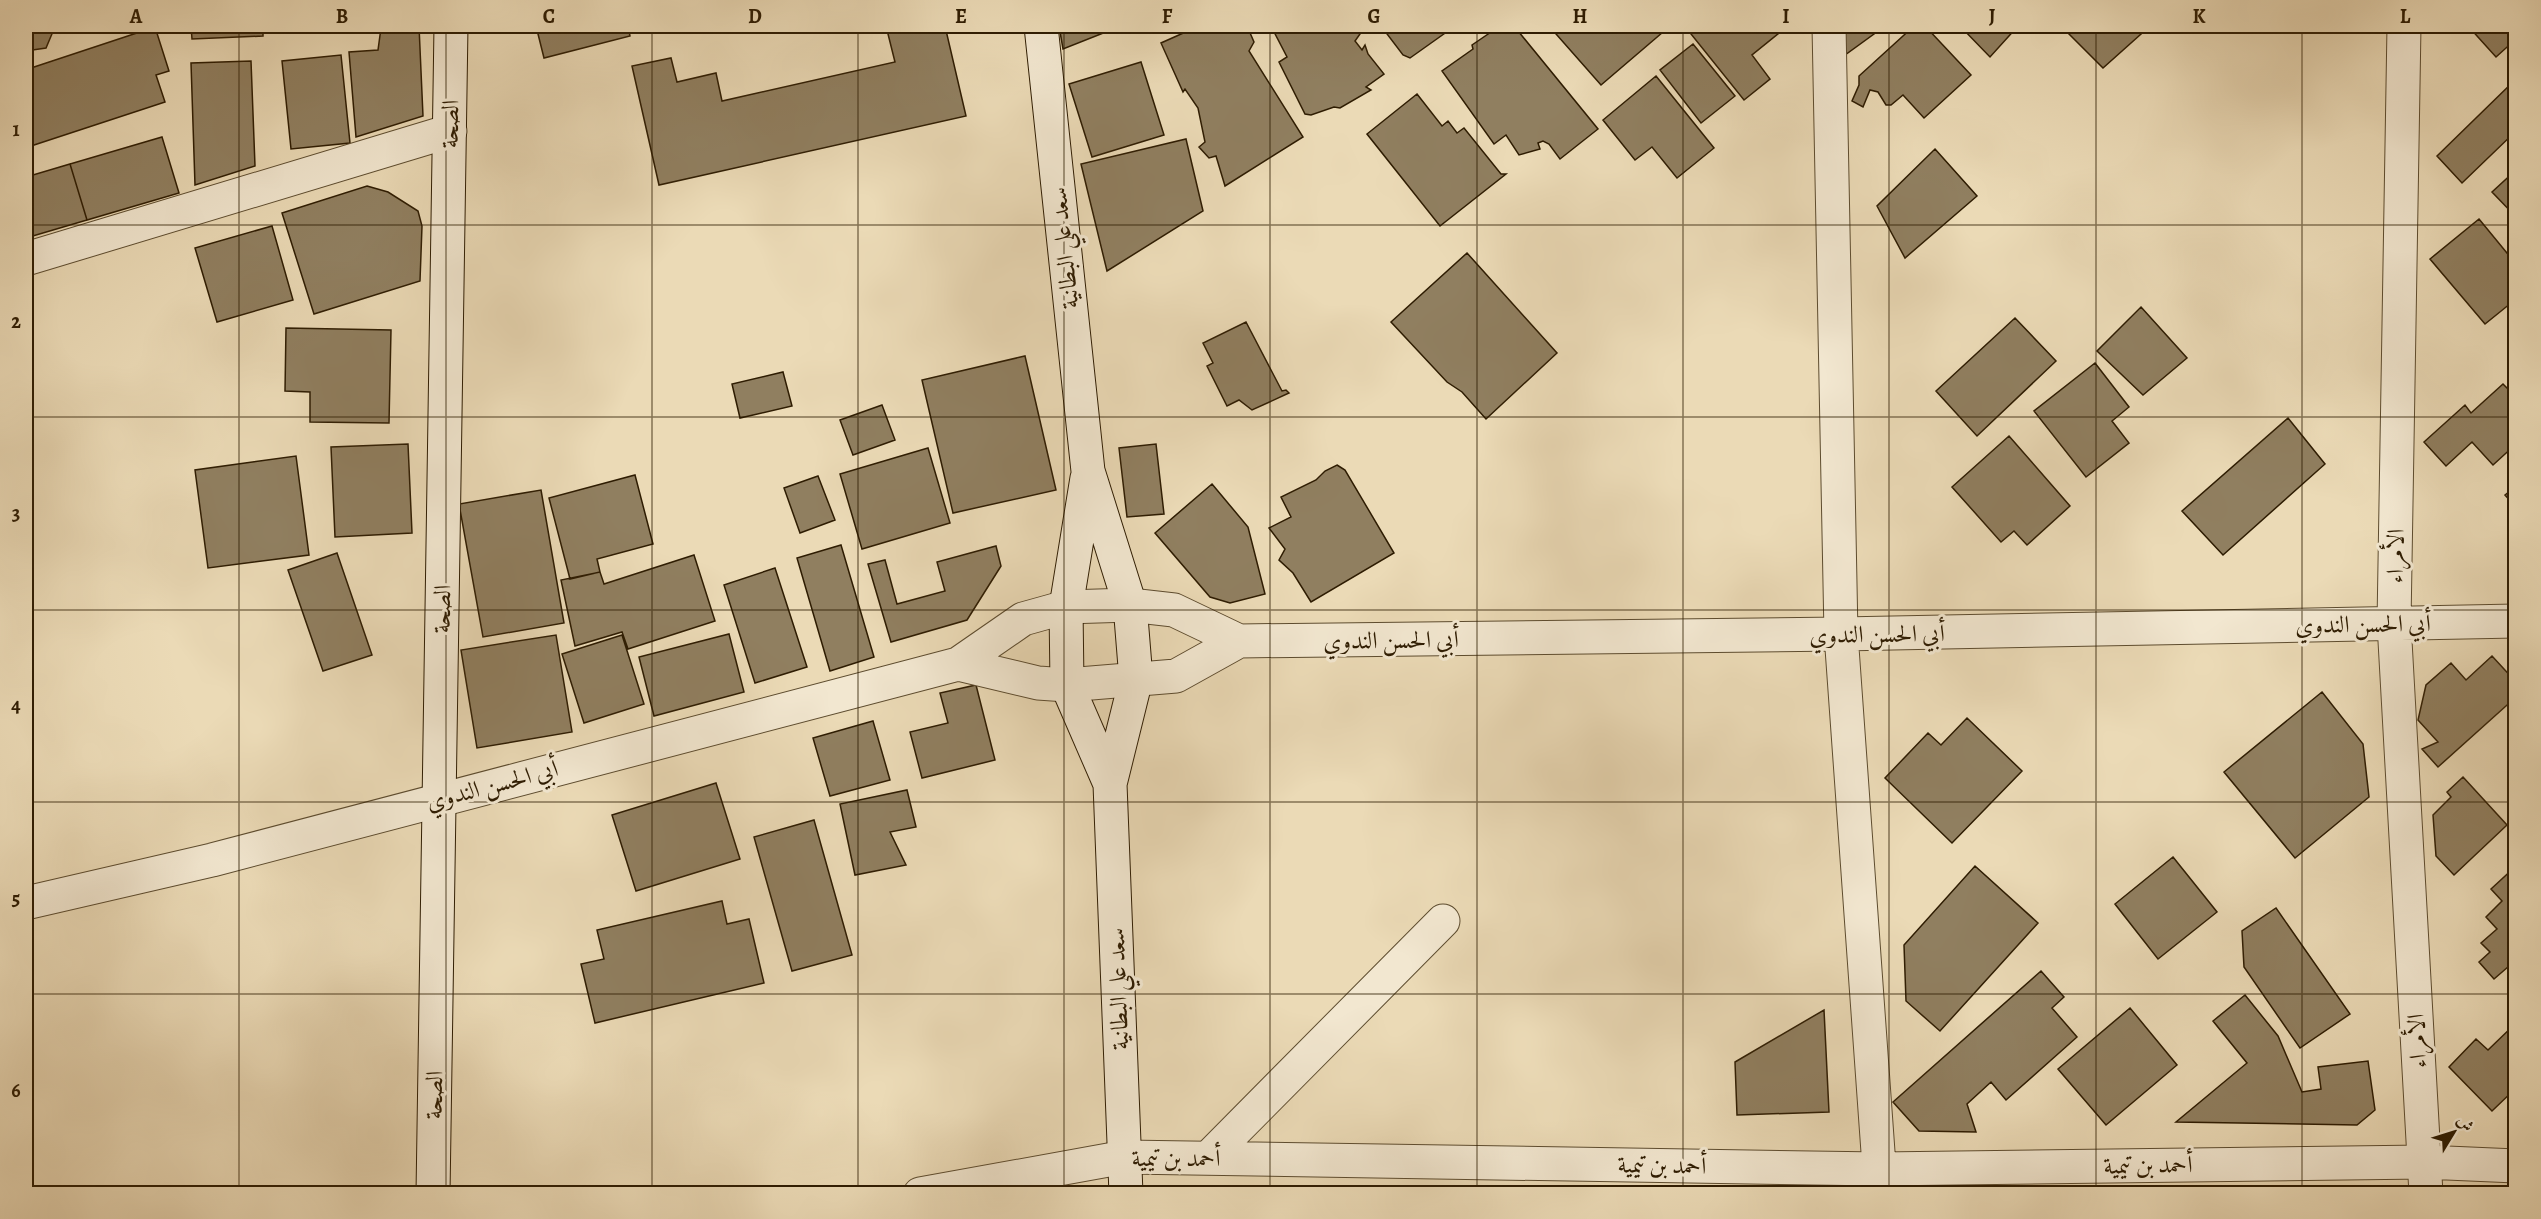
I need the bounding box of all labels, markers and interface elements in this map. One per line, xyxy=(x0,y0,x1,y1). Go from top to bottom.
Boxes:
text: A xyxy=(129,3,143,30)
text: B xyxy=(336,3,348,30)
text: C xyxy=(543,3,555,30)
text: D xyxy=(748,3,762,30)
text: E xyxy=(955,3,967,30)
text: F xyxy=(1162,3,1173,30)
text: G xyxy=(1367,3,1381,30)
text: H xyxy=(1573,3,1588,30)
text: I xyxy=(1782,3,1790,30)
text: J xyxy=(1989,3,1996,30)
text: K xyxy=(2192,3,2206,30)
text: L xyxy=(2400,3,2411,30)
street label: الصحة xyxy=(434,99,466,149)
text: 1 xyxy=(12,116,20,143)
street label: سعد علي البطانية xyxy=(1042,185,1093,310)
text: 2 xyxy=(11,308,21,335)
text: 3 xyxy=(12,500,20,527)
street label: الأمراء xyxy=(2379,528,2412,584)
street label: الصحة xyxy=(426,584,458,634)
street label: أبي الحسن الندوي xyxy=(2295,606,2432,644)
street label: أبي الحسن الندوي xyxy=(1809,616,1946,654)
street label: أبي الحسن الندوي xyxy=(1323,622,1460,660)
text: 4 xyxy=(11,692,21,719)
street label: أبي الحسن الندوي xyxy=(422,751,563,821)
text: 5 xyxy=(12,885,20,912)
street label: سعد علي البطانية xyxy=(1100,927,1143,1051)
street label: الأمراء xyxy=(2400,1013,2435,1069)
street label: الصحة xyxy=(418,1070,450,1120)
text: 6 xyxy=(11,1077,21,1104)
north arrow xyxy=(2424,1102,2484,1162)
text: ش xyxy=(2451,1110,2479,1136)
street label: أحمد بن تيمية xyxy=(1131,1141,1221,1174)
street label: أحمد بن تيمية xyxy=(1617,1147,1707,1182)
street label: أحمد بن تيمية xyxy=(2103,1147,2193,1182)

